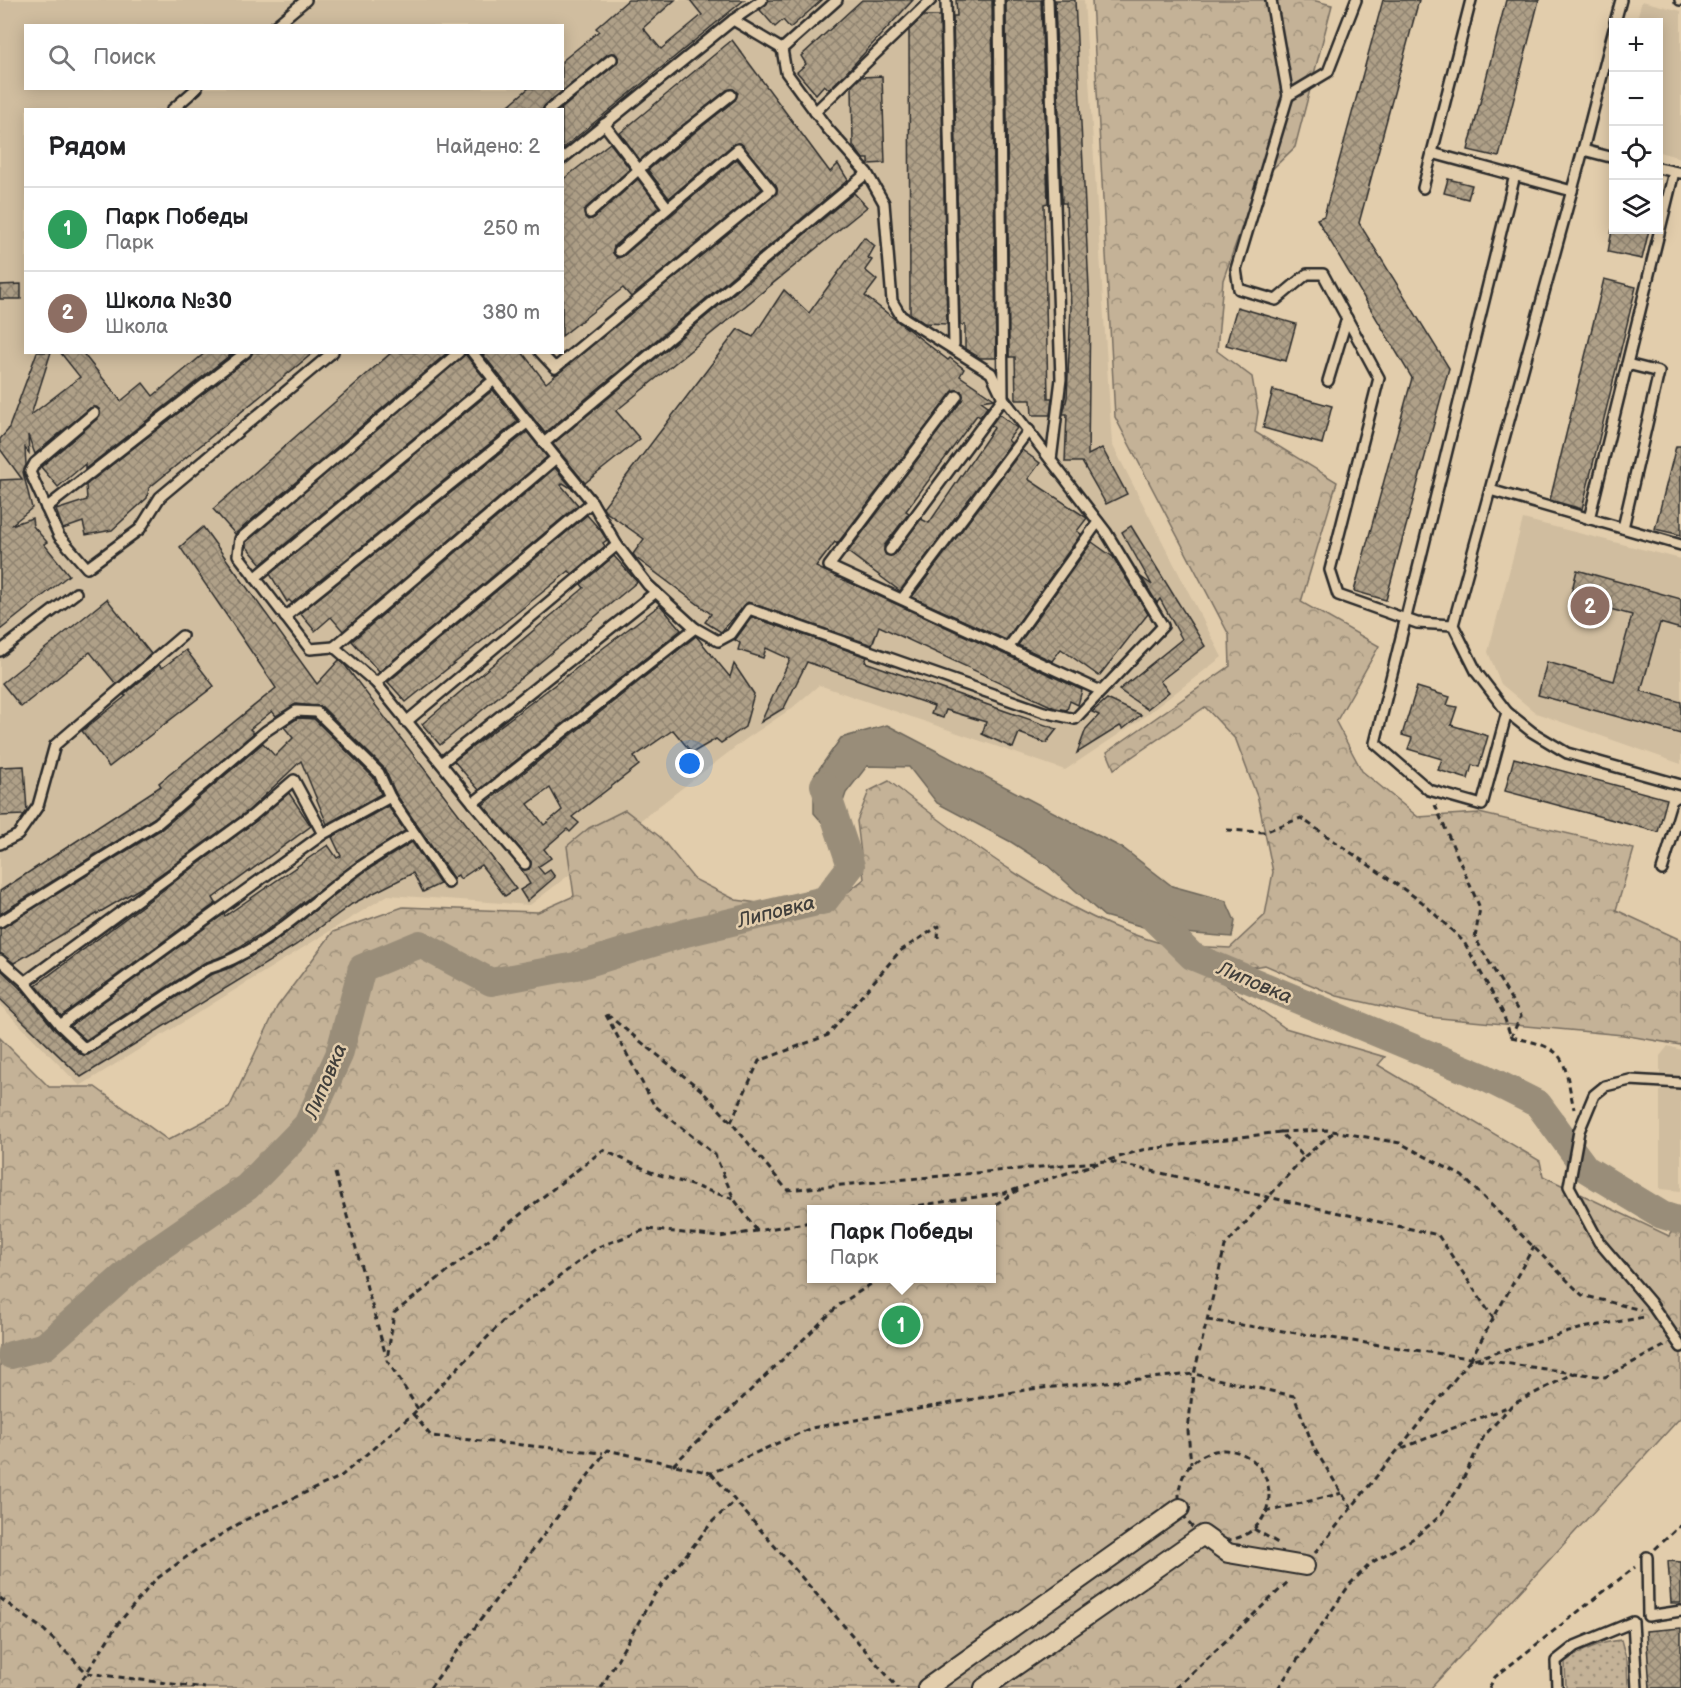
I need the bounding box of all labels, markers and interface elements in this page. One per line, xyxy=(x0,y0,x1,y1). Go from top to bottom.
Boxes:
map controls xyxy=(1609,18,1663,234)
button: + xyxy=(1609,18,1663,72)
search box xyxy=(24,24,564,90)
icon: search xyxy=(45,41,78,74)
text: Поиск xyxy=(93,44,156,71)
button: − xyxy=(1609,72,1663,126)
button: locate xyxy=(1609,126,1663,180)
text: Рядом xyxy=(48,132,126,163)
text: Найдено: 2 xyxy=(436,135,540,159)
button: layers xyxy=(1609,180,1663,234)
text: Парк Победы xyxy=(105,204,249,231)
text: 1 xyxy=(63,217,72,241)
text: 250 m xyxy=(483,217,540,241)
text: Парк xyxy=(105,231,154,255)
text: Школа №30 xyxy=(105,288,232,315)
text: 2 xyxy=(62,301,73,325)
text: 380 m xyxy=(482,301,540,325)
text: Школа xyxy=(105,315,168,339)
pin: 2 xyxy=(1570,584,1610,628)
your location xyxy=(675,749,704,778)
water label: Липовка xyxy=(733,891,817,934)
water label: Липовка xyxy=(1212,956,1296,1009)
water label: Липовка xyxy=(299,1040,352,1124)
popup xyxy=(807,1205,996,1283)
text: Парк Победы xyxy=(830,1219,973,1246)
text: Парк xyxy=(830,1246,878,1270)
pin: 1 xyxy=(882,1302,920,1348)

